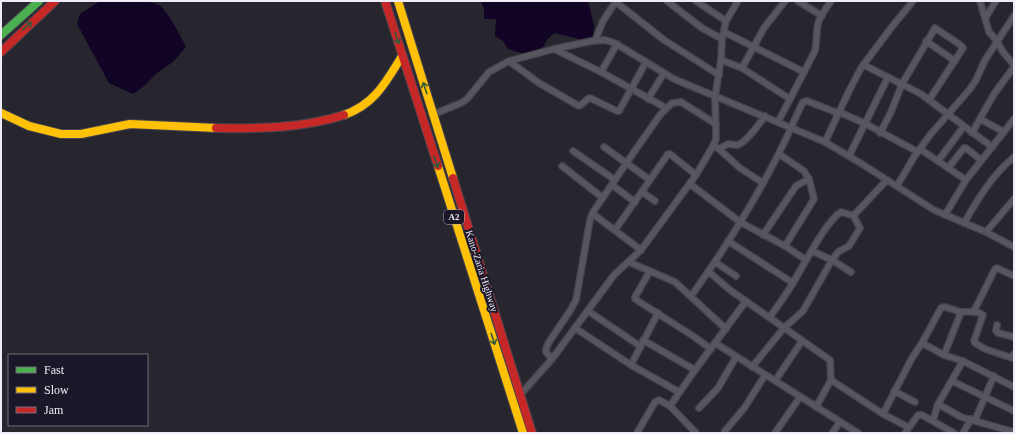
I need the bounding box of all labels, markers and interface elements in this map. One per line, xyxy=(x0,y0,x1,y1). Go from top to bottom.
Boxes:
one-way arrow xyxy=(22,21,33,30)
one-way arrow xyxy=(394,32,401,45)
one-way arrow xyxy=(421,82,428,95)
one-way arrow xyxy=(433,156,441,168)
road number: A2 xyxy=(444,210,464,224)
street label: Kano-Zaria Highway xyxy=(464,229,500,313)
one-way arrow xyxy=(490,333,497,346)
legend xyxy=(8,354,148,426)
text: Fast xyxy=(44,363,65,377)
text: Slow xyxy=(44,383,69,397)
text: Jam xyxy=(44,403,64,417)

